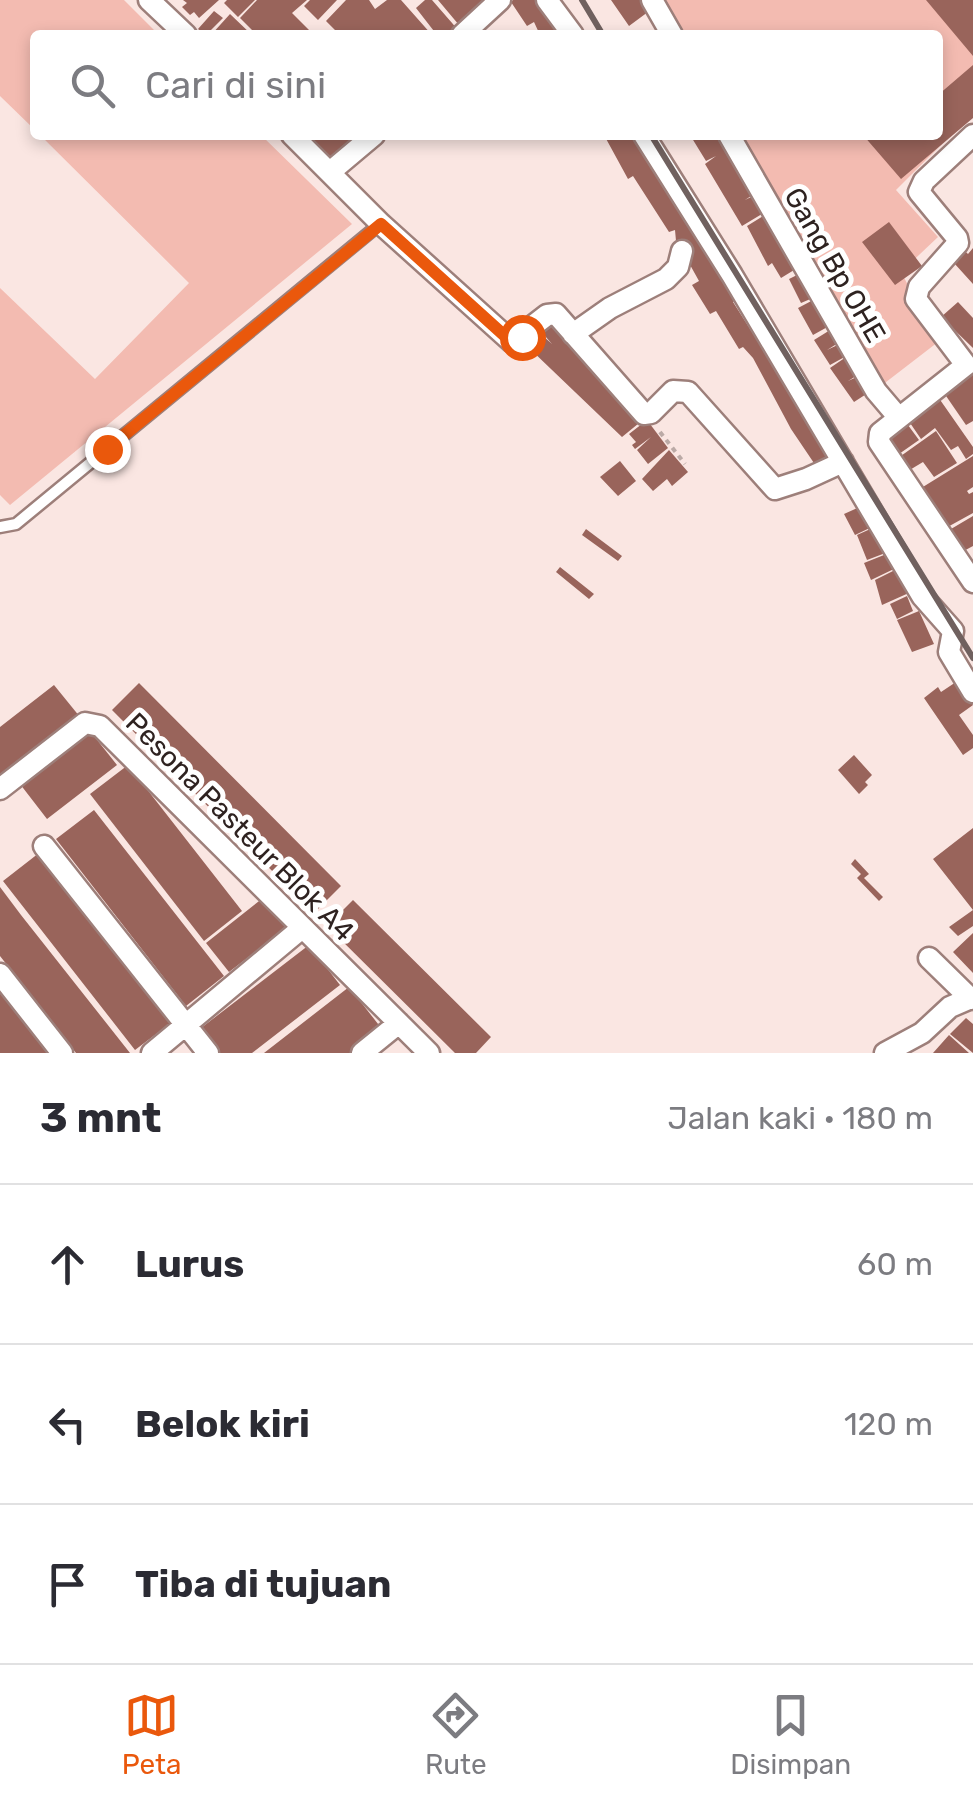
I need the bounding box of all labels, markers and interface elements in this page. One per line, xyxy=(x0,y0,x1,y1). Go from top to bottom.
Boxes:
search box xyxy=(30,30,943,140)
icon: search xyxy=(65,58,120,113)
text: Cari di sini xyxy=(145,62,326,108)
street label: Gang Bp OHE xyxy=(777,182,893,348)
route start xyxy=(500,315,546,361)
route end xyxy=(85,427,131,473)
street label: Pesona Pasteur Blok A4 xyxy=(119,706,361,948)
text: 3 mnt xyxy=(40,1093,162,1143)
text: Jalan kaki · 180 m xyxy=(668,1099,933,1137)
icon: ahead xyxy=(40,1237,95,1292)
text: Lurus xyxy=(135,1241,244,1287)
text: 60 m xyxy=(857,1245,933,1283)
icon: left xyxy=(40,1397,95,1452)
text: Belok kiri xyxy=(135,1401,310,1447)
text: 120 m xyxy=(844,1405,933,1443)
icon: arrive xyxy=(40,1557,95,1612)
text: Tiba di tujuan xyxy=(135,1561,391,1607)
tab: Peta xyxy=(122,1688,181,1781)
tab: Rute xyxy=(425,1688,487,1781)
tab: Disimpan xyxy=(730,1688,851,1781)

